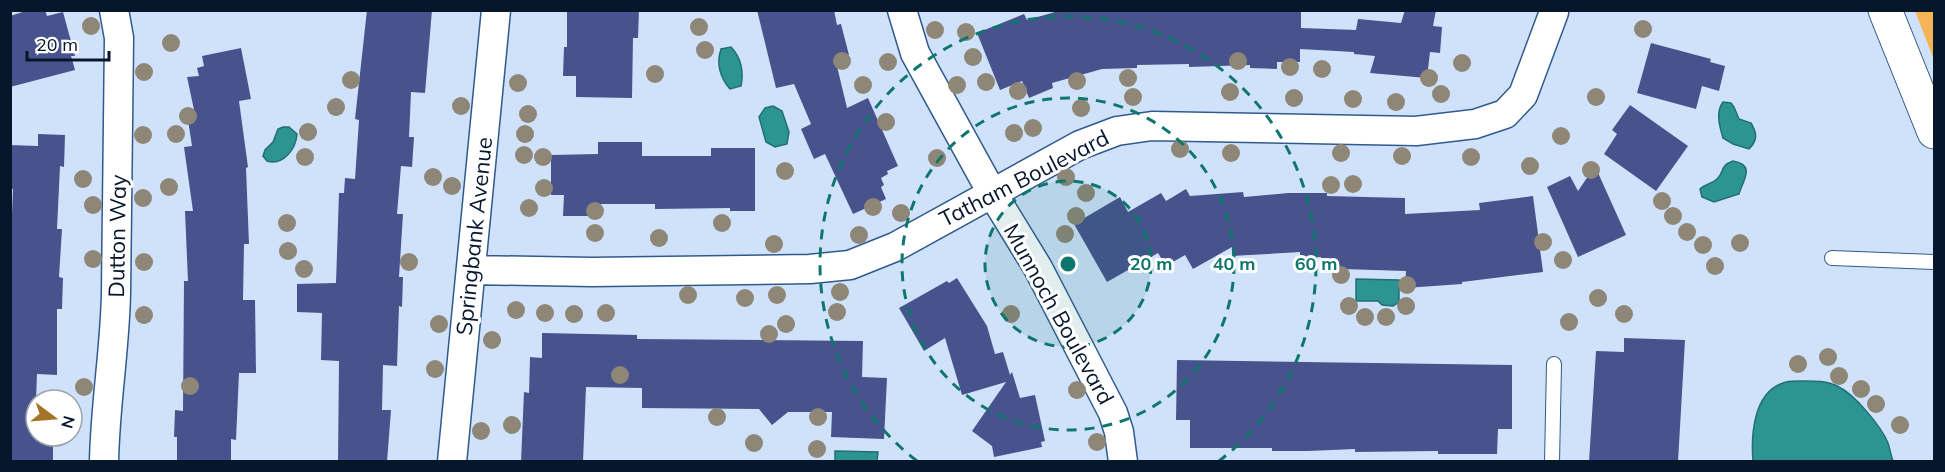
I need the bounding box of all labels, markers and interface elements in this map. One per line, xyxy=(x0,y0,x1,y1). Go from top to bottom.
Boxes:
scale bar xyxy=(27,24,110,62)
text: 20 m xyxy=(36,33,78,56)
street label: Tatham Boulevard xyxy=(934,123,1114,233)
street label: Springbank Avenue xyxy=(450,135,498,337)
street label: Dutton Way xyxy=(102,174,132,298)
street label: Munnoch Boulevard xyxy=(998,219,1120,409)
text: 20 m xyxy=(1130,252,1172,275)
text: 40 m xyxy=(1213,252,1255,275)
text: 60 m xyxy=(1295,252,1337,275)
centre of rings xyxy=(1058,254,1078,274)
north arrow xyxy=(24,388,84,448)
text: N xyxy=(57,414,80,431)

